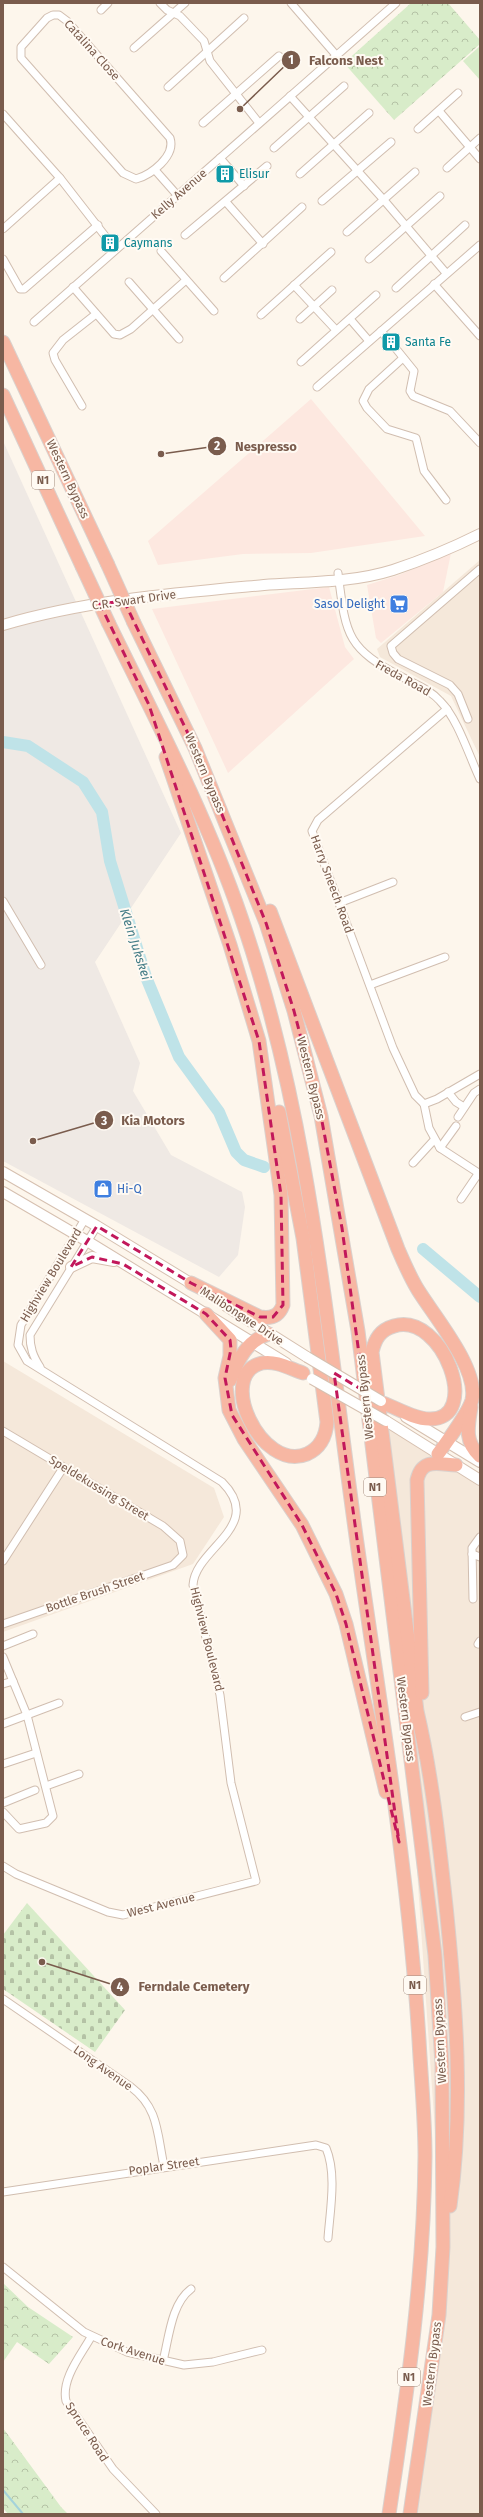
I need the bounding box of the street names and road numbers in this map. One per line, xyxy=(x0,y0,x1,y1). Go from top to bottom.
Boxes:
street label: Catalina Close xyxy=(61,17,123,83)
street label: Kelly Avenue xyxy=(148,166,210,222)
street label: Western Bypass xyxy=(44,437,93,521)
road number: N1 xyxy=(32,471,54,489)
street label: C.R. Swart Drive xyxy=(91,587,177,613)
street label: Freda Road xyxy=(373,657,433,699)
street label: Western Bypass xyxy=(182,731,228,815)
street label: Harry Sneech Road xyxy=(308,833,356,935)
street label: Western Bypass xyxy=(294,1035,328,1121)
street label: Highview Boulevard xyxy=(17,1225,85,1325)
street label: Malibongwe Drive xyxy=(198,1284,286,1348)
street label: Western Bypass xyxy=(354,1354,376,1440)
street label: Speldekussing Street xyxy=(47,1453,152,1524)
road number: N1 xyxy=(364,1478,386,1496)
street label: Bottle Brush Street xyxy=(44,1568,147,1615)
street label: Highview Boulevard xyxy=(187,1585,227,1693)
street label: Western Bypass xyxy=(394,1676,418,1763)
street label: West Avenue xyxy=(126,1890,196,1920)
road number: N1 xyxy=(404,1976,426,1994)
street label: Western Bypass xyxy=(431,1998,449,2084)
street label: Long Avenue xyxy=(71,2042,135,2094)
street label: Poplar Street xyxy=(128,2154,201,2178)
street label: Western Bypass xyxy=(420,2320,444,2407)
street label: Cork Avenue xyxy=(99,2334,167,2368)
road number: N1 xyxy=(398,2368,420,2386)
street label: Spruce Road xyxy=(63,2400,111,2464)

